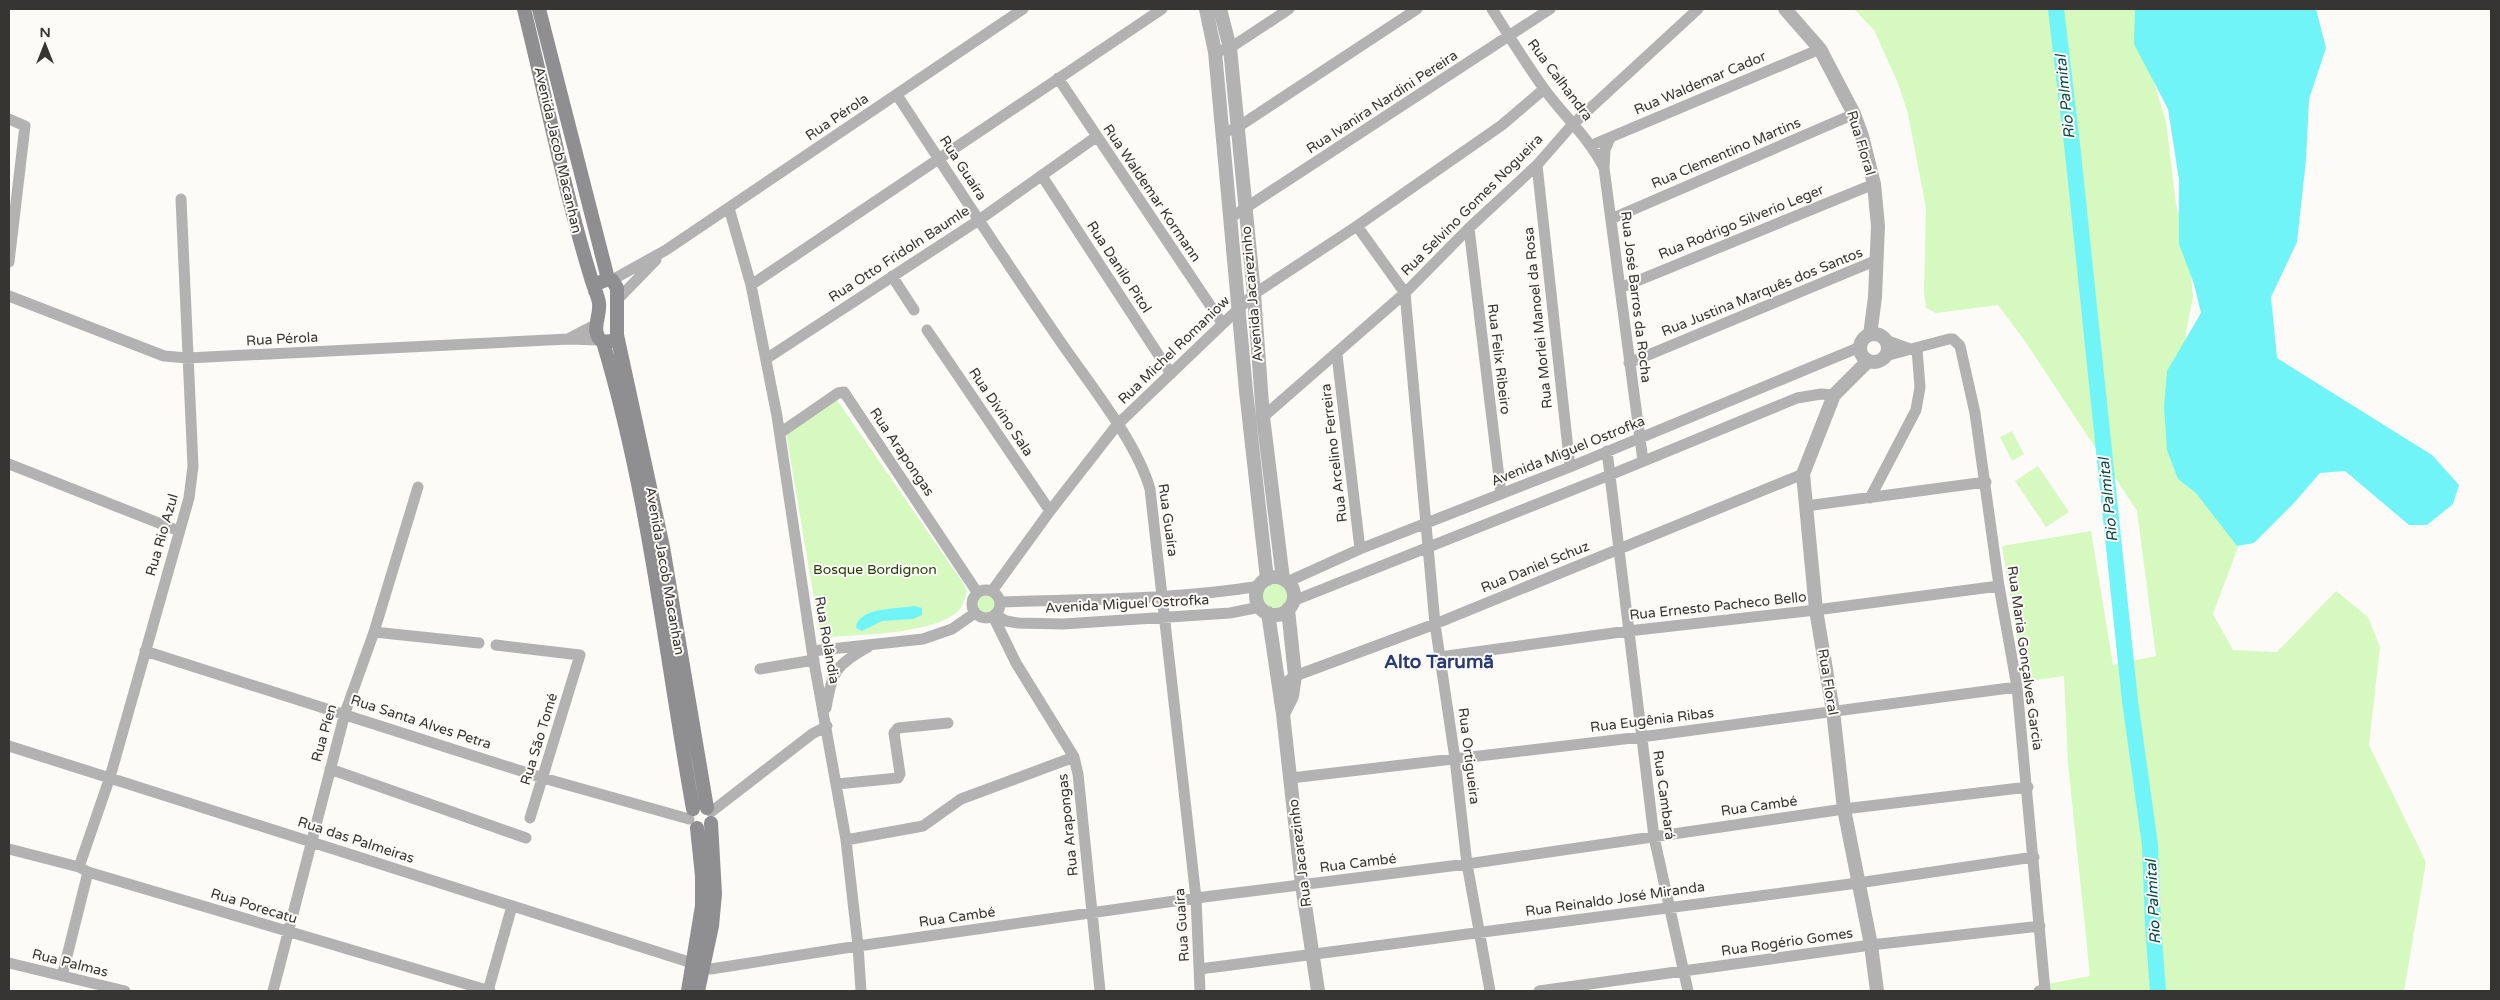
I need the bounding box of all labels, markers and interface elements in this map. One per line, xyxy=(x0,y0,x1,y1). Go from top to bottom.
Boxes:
north arrow xyxy=(20,20,70,70)
text: N xyxy=(39,24,51,41)
street label: Rua Calhandra xyxy=(1524,36,1596,124)
street label: Rua Ivanira Nardini Pereira xyxy=(1303,47,1461,157)
street label: Rua Waldemar Cador xyxy=(1631,47,1769,119)
water label: Rio Palmital xyxy=(2051,52,2078,140)
street label: Avenida Jacob Macanhan xyxy=(531,65,585,235)
street label: Rua Pérola xyxy=(802,90,872,144)
street label: Rua Floral xyxy=(1843,108,1879,178)
street label: Rua Clementino Martins xyxy=(1649,114,1804,192)
street label: Rua Waldemar Kormann xyxy=(1100,121,1204,265)
street label: Rua Selvino Gomes Nogueira xyxy=(1398,131,1546,279)
street label: Rua Guaíra xyxy=(936,132,990,204)
street label: Rua Rodrigo Silverio Leger xyxy=(1656,181,1827,263)
street label: Rua Otto Fridoln Baumle xyxy=(825,202,973,306)
street label: Rua José Barros da Rocha xyxy=(1617,210,1655,384)
street label: Rua Danilo Pitol xyxy=(1083,218,1155,316)
street label: Avenida Jacarezinho xyxy=(1238,225,1266,363)
street label: Rua Morlei Manoel da Rosa xyxy=(1520,226,1556,410)
street label: Rua Justina Marquês dos Santos xyxy=(1659,244,1865,340)
street label: Rua Michel Romaniow xyxy=(1115,292,1233,408)
street label: Rua Felix Ribeiro xyxy=(1484,303,1514,415)
street label: Rua Pérola xyxy=(246,329,318,349)
street label: Rua Divino Sala xyxy=(965,364,1037,460)
street label: Rua Arcelino Ferreira xyxy=(1317,383,1351,523)
street label: Rua Arapongas xyxy=(866,405,938,500)
street label: Avenida Miguel Ostrofka xyxy=(1489,412,1647,490)
water label: Rio Palmital xyxy=(2094,455,2121,543)
street label: Rua Guaíra xyxy=(1154,482,1182,558)
street label: Avenida Jacob Macanhan xyxy=(642,486,688,656)
street label: Rua Rio Azul xyxy=(142,492,182,578)
street label: Rua Daniel Schuz xyxy=(1478,538,1592,596)
park label: Bosque Bordignon xyxy=(813,561,937,578)
street label: Rua Maria Gonçalves Garcia xyxy=(2004,565,2046,751)
street label: Rua Ernesto Pacheco Bello xyxy=(1629,588,1807,624)
street label: Avenida Miguel Ostrofka xyxy=(1044,591,1210,617)
street label: Rua Rolândia xyxy=(811,595,843,685)
street label: Rua Floral xyxy=(1814,648,1842,716)
district label: Alto Tarumã xyxy=(1384,651,1494,673)
street label: Rua Santa Alves Petra xyxy=(349,691,493,753)
street label: Rua São Tomé xyxy=(517,691,561,787)
street label: Rua Píen xyxy=(308,702,340,764)
street label: Rua Eugênia Ribas xyxy=(1589,704,1715,736)
street label: Rua Ortigueira xyxy=(1455,707,1483,805)
street label: Rua Cambará xyxy=(1649,749,1679,841)
street label: Rua Arapongas xyxy=(1054,773,1082,877)
street label: Rua Cambé xyxy=(1720,792,1798,820)
street label: Rua Jacarezinho xyxy=(1285,798,1315,908)
street label: Rua das Palmeiras xyxy=(296,813,417,867)
street label: Rua Cambé xyxy=(1319,850,1397,876)
water label: Rio Palmital xyxy=(2142,857,2164,945)
street label: Rua Reinaldo José Miranda xyxy=(1524,878,1706,920)
street label: Rua Porecatu xyxy=(209,885,299,927)
street label: Rua Guaíra xyxy=(1171,888,1193,962)
street label: Rua Cambé xyxy=(918,903,996,931)
street label: Rua Rogério Gomes xyxy=(1720,924,1854,960)
street label: Rua Palmas xyxy=(30,945,110,981)

